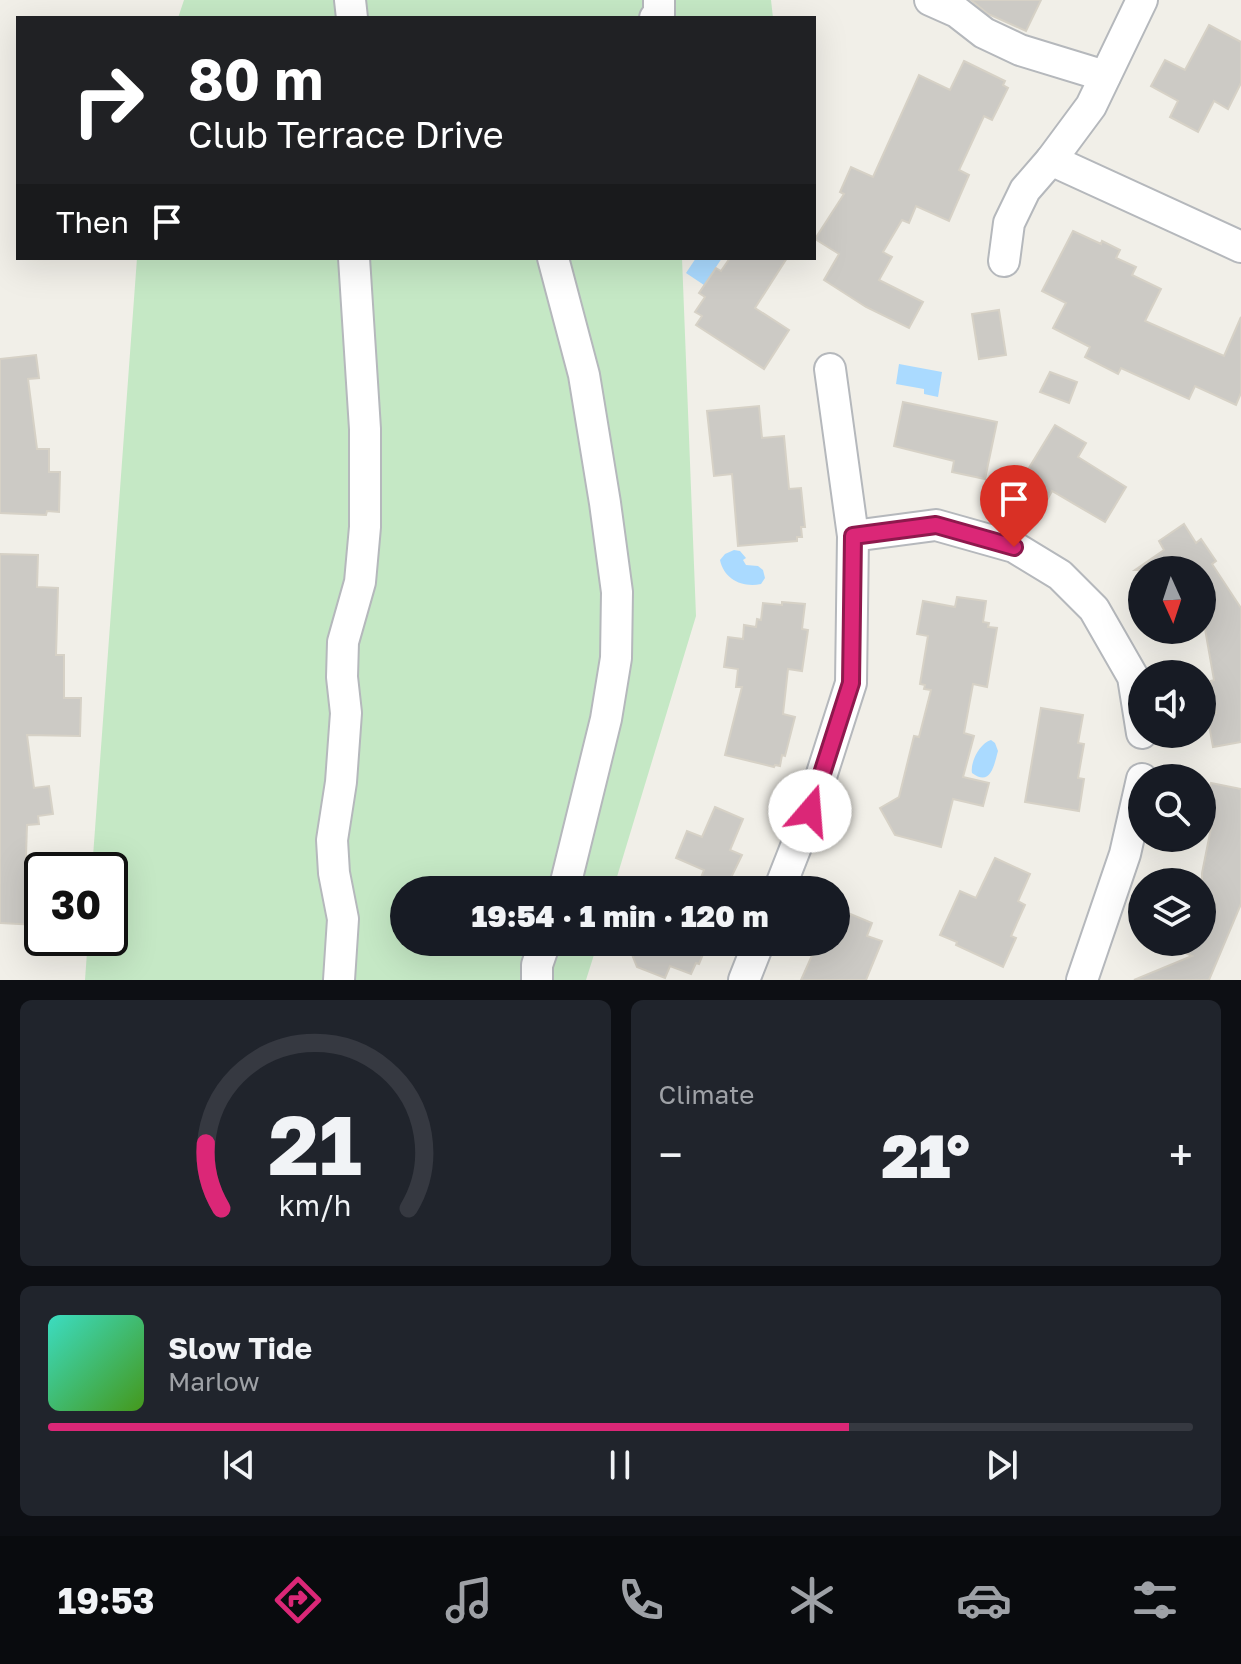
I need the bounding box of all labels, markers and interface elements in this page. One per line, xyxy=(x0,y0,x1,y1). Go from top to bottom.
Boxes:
text: 80 m xyxy=(188,45,323,112)
icon: right xyxy=(56,48,160,152)
text: Club Terrace Drive xyxy=(188,113,504,156)
icon: arrive xyxy=(145,200,189,244)
text: Then xyxy=(56,204,129,240)
pin xyxy=(980,465,1048,547)
icon: arrive xyxy=(992,477,1036,521)
north arrow xyxy=(1128,556,1216,644)
map controls xyxy=(1128,556,1216,956)
button: sound xyxy=(1128,660,1216,748)
button: search xyxy=(1128,764,1216,852)
position arrow xyxy=(768,769,852,853)
speed limit sign: 30 xyxy=(24,852,128,956)
button: layers xyxy=(1128,868,1216,956)
text: 19:54 · 1 min · 120 m xyxy=(471,898,769,934)
text: Climate xyxy=(659,1079,754,1110)
text: 21 xyxy=(268,1093,362,1193)
text: 21° xyxy=(882,1119,970,1191)
text: − xyxy=(659,1128,683,1181)
text: + xyxy=(1169,1128,1193,1181)
text: km/h xyxy=(279,1188,352,1222)
text: Slow Tide xyxy=(168,1330,312,1366)
text: Marlow xyxy=(168,1366,260,1397)
icon: previous xyxy=(217,1443,261,1487)
icon: pause xyxy=(598,1443,642,1487)
icon: next xyxy=(980,1443,1024,1487)
icon: directions xyxy=(270,1572,326,1628)
icon: music xyxy=(441,1572,497,1628)
icon: phone xyxy=(613,1572,669,1628)
icon: climate xyxy=(784,1572,840,1628)
icon: car xyxy=(956,1572,1012,1628)
icon: filters xyxy=(1127,1572,1183,1628)
text: 19:53 xyxy=(58,1579,155,1622)

